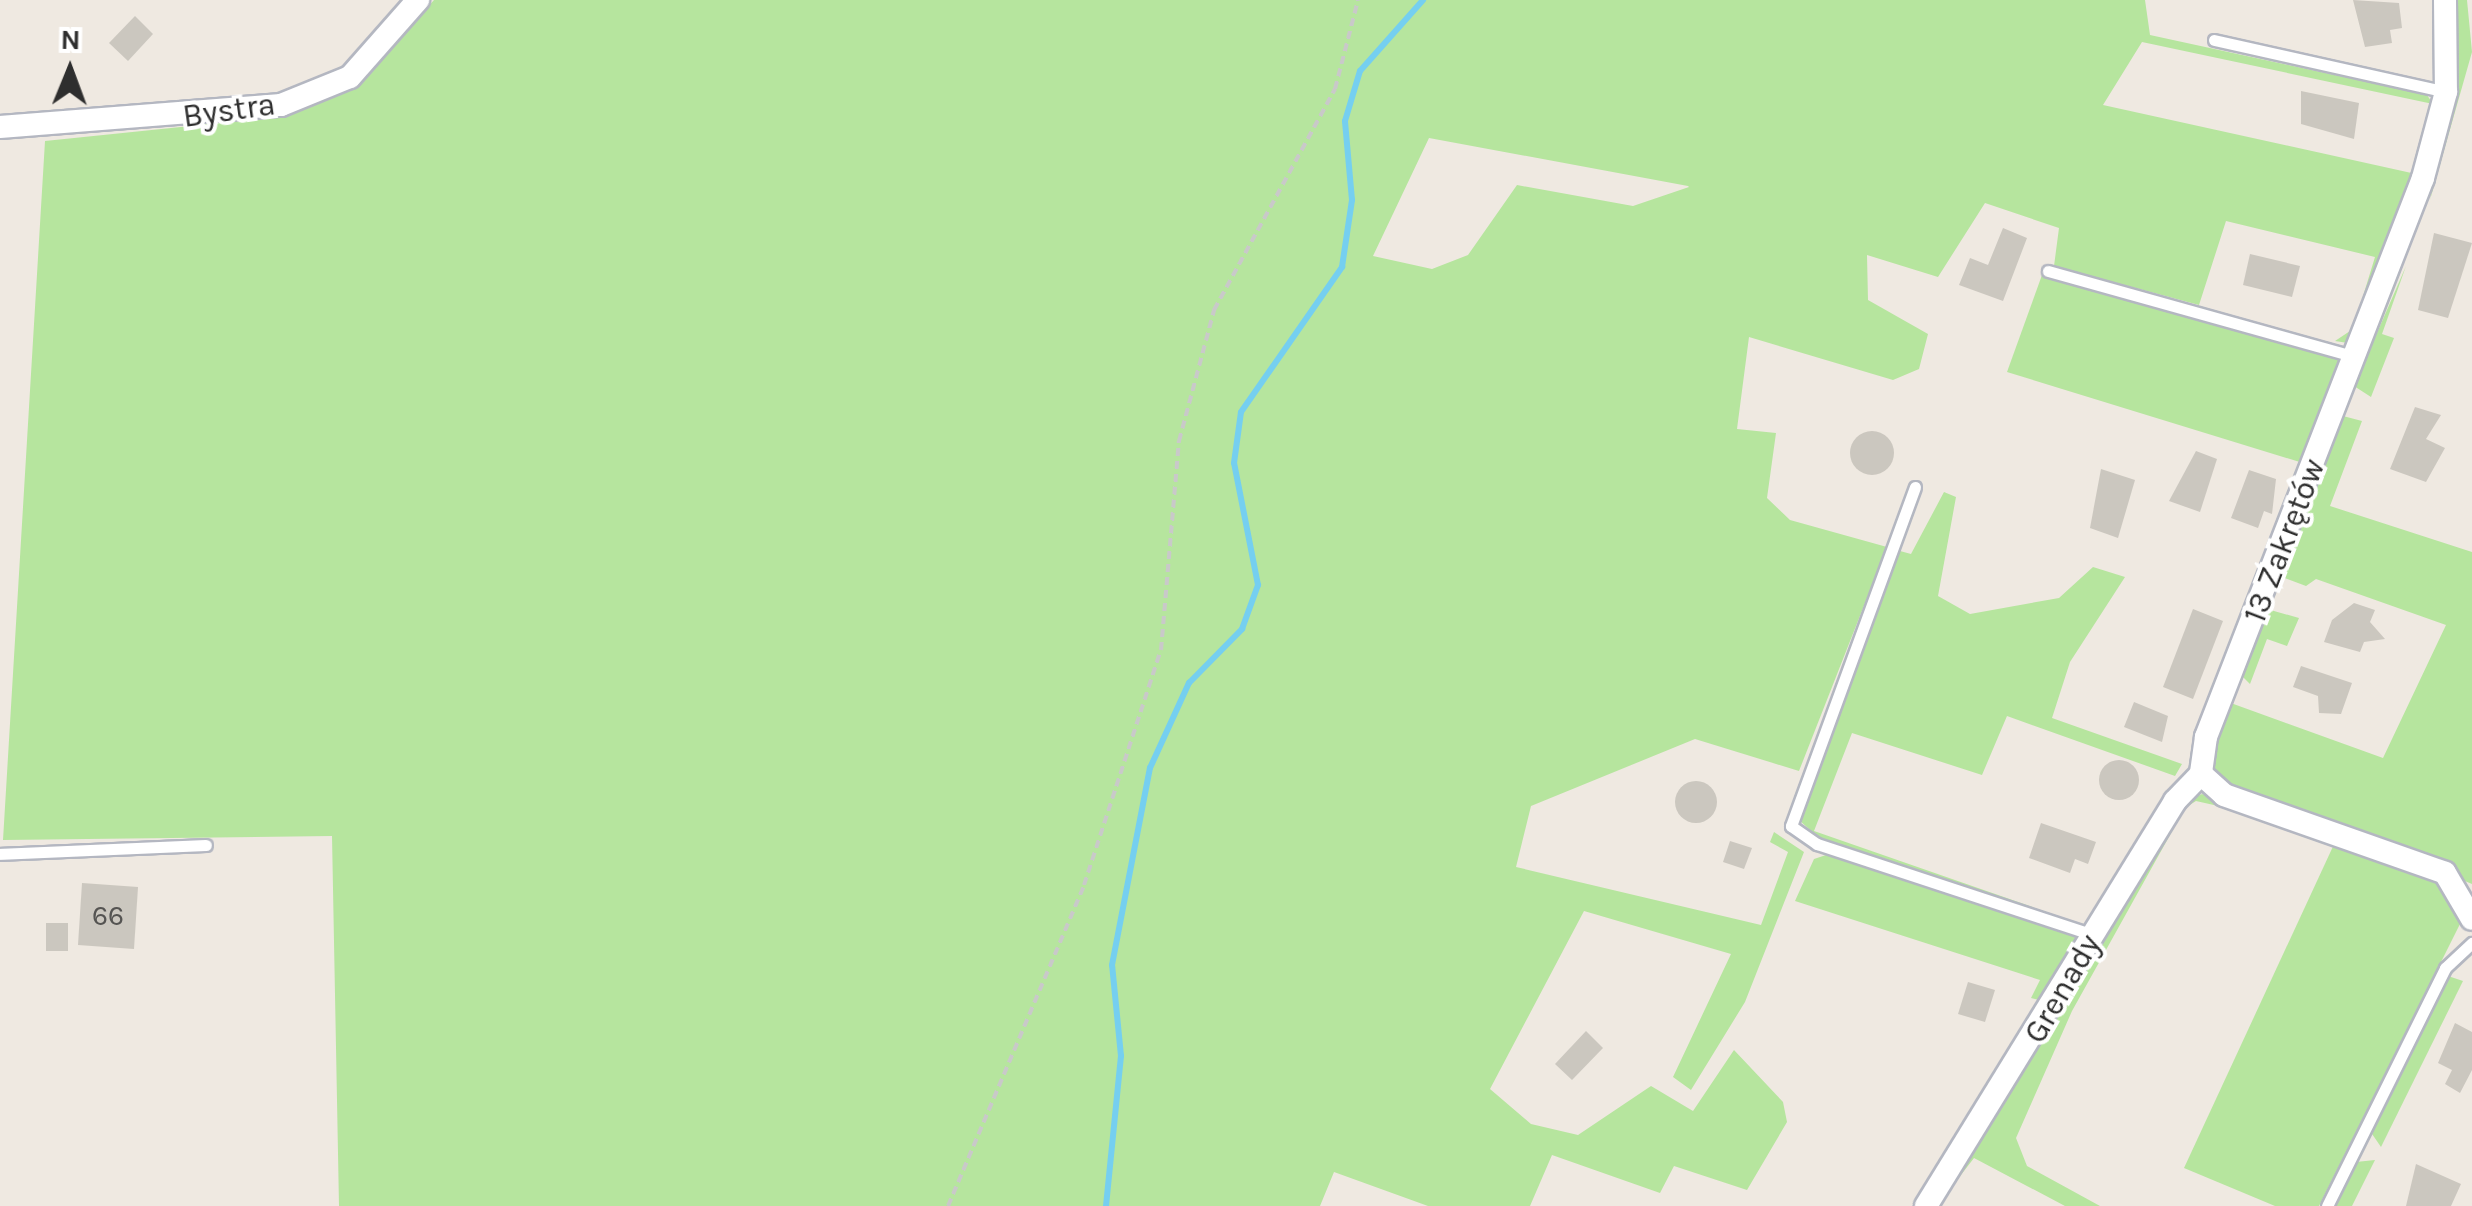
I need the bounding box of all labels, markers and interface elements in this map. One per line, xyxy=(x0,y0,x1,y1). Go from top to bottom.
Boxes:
north arrow xyxy=(20,20,120,120)
text: N xyxy=(60,23,81,56)
street label: Bystra xyxy=(180,86,278,136)
street label: 13 Zakrętów xyxy=(2236,454,2334,628)
house number: 66 xyxy=(92,899,124,933)
street label: Grenady xyxy=(2017,928,2109,1050)

